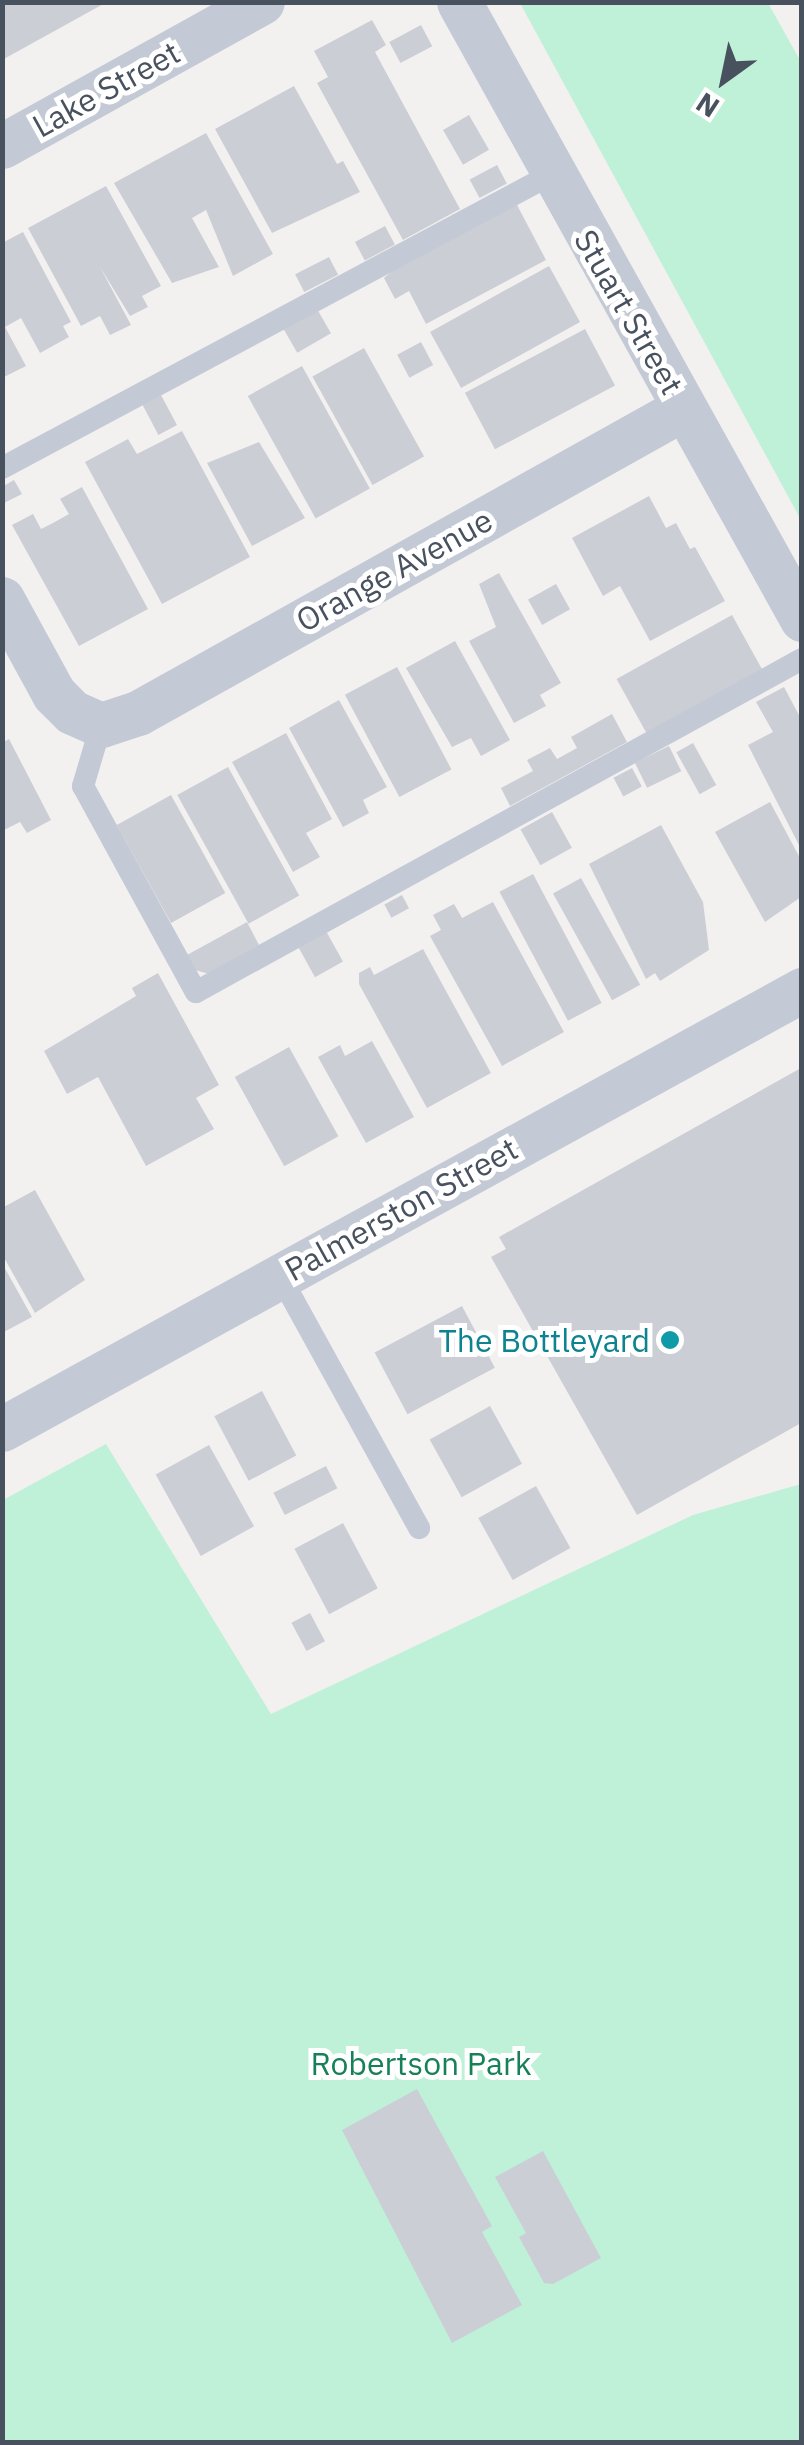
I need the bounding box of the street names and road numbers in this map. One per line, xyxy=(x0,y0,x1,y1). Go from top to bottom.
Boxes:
street label: Lake Street xyxy=(26,33,186,145)
street label: Stuart Street xyxy=(566,223,692,401)
street label: Orange Avenue xyxy=(289,500,499,640)
street label: Palmerston Street xyxy=(278,1129,524,1289)

